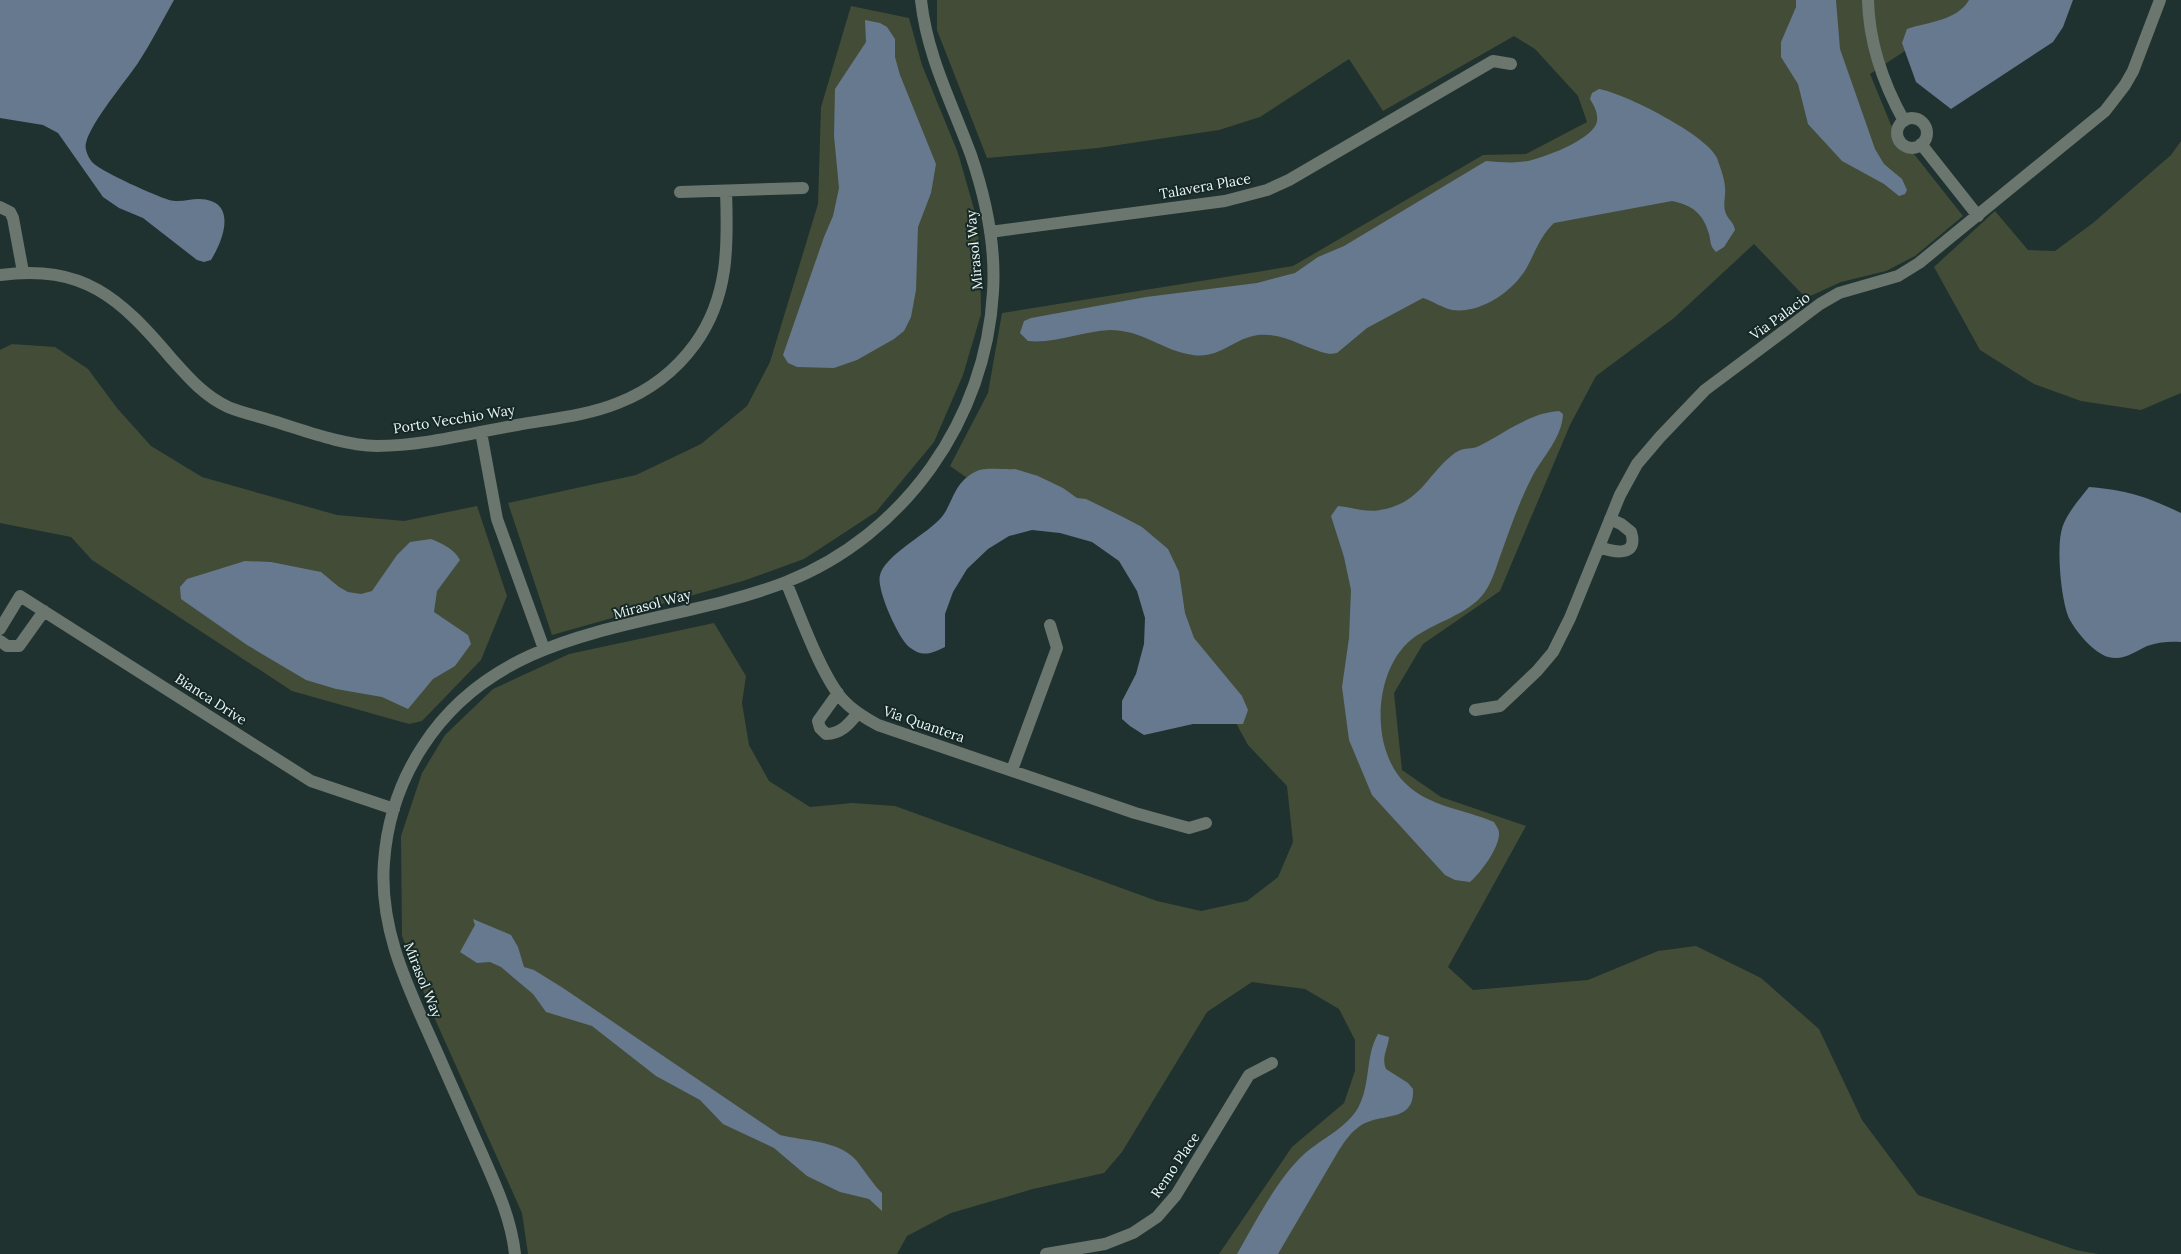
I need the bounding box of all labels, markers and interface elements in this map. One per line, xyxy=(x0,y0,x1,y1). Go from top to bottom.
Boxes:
street label: Talavera Place xyxy=(1158,169,1253,203)
street label: Mirasol Way xyxy=(961,209,986,291)
street label: Via Palacio xyxy=(1746,288,1814,344)
street label: Porto Vecchio Way xyxy=(392,400,517,438)
street label: Mirasol Way xyxy=(611,585,694,623)
street label: Bianca Drive xyxy=(172,669,250,729)
street label: Via Quantera xyxy=(880,701,967,746)
street label: Mirasol Way xyxy=(400,940,447,1021)
street label: Remo Place xyxy=(1147,1129,1204,1201)

